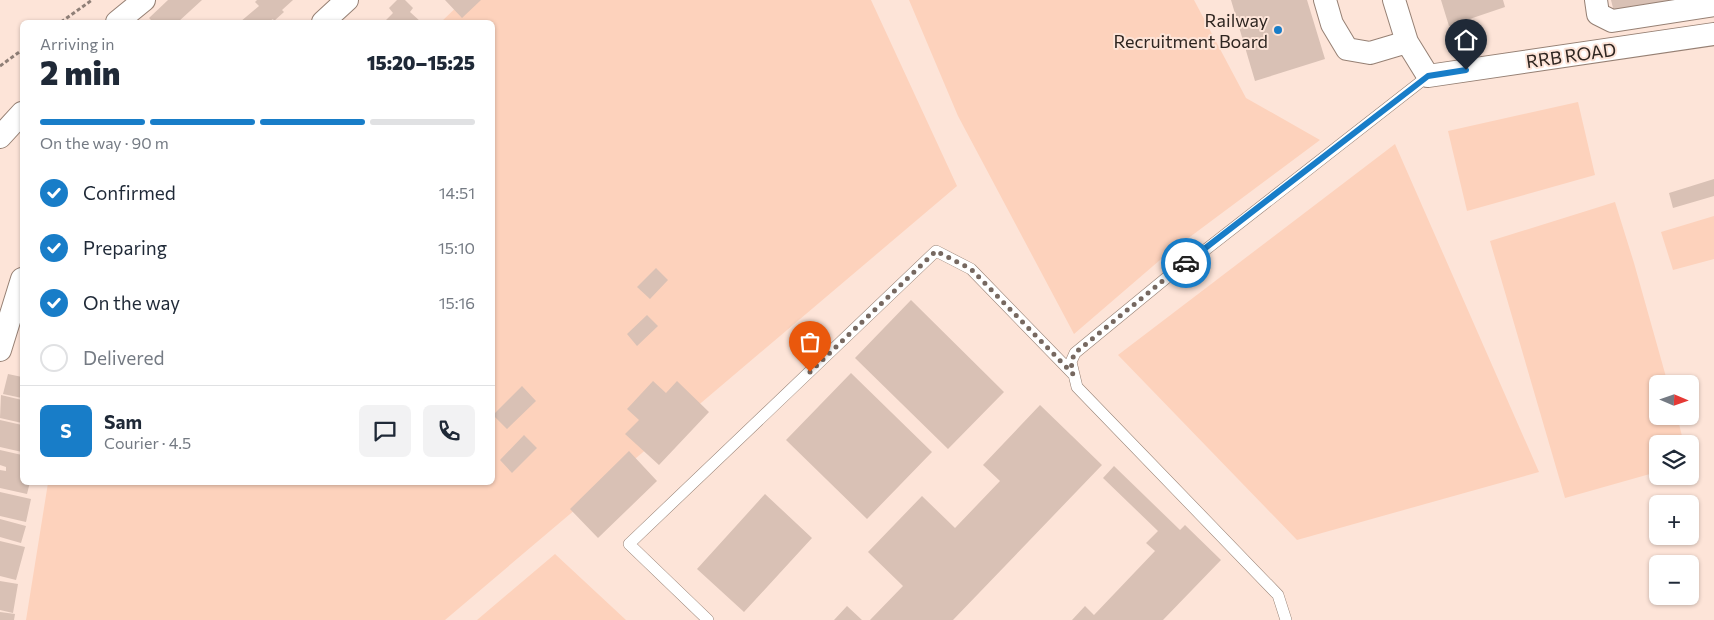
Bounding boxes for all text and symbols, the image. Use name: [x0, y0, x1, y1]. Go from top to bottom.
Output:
place label: Railway Recruitment Board: [1113, 9, 1268, 52]
pin: [1445, 19, 1487, 70]
marker: Railway Recruitment Board: [1272, 24, 1284, 36]
icon: home: [1452, 26, 1480, 54]
text: Arriving in: [40, 34, 114, 53]
street label: RRB ROAD: [1525, 38, 1617, 72]
text: 15:20–15:25: [367, 51, 475, 74]
text: 2 min: [40, 52, 120, 92]
text: On the way · 90 m: [40, 133, 169, 152]
icon: check: [40, 179, 68, 207]
text: Confirmed: [83, 181, 176, 204]
text: 14:51: [439, 183, 475, 202]
icon: check: [40, 234, 68, 262]
text: Preparing: [83, 236, 167, 259]
text: 15:10: [438, 238, 475, 257]
courier: [1161, 238, 1211, 288]
icon: car: [1172, 249, 1200, 277]
icon: check: [40, 289, 68, 317]
text: On the way: [83, 291, 180, 314]
text: 15:16: [439, 293, 475, 312]
pin: [789, 321, 831, 372]
icon: bag: [796, 328, 824, 356]
text: Delivered: [83, 346, 164, 369]
north arrow: [1649, 375, 1699, 425]
map controls: [1649, 375, 1699, 605]
button: chat: [359, 405, 411, 457]
button: phone: [423, 405, 475, 457]
text: Sam: [104, 410, 142, 433]
text: S: [60, 419, 72, 442]
text: Courier · 4.5: [104, 433, 191, 452]
button: layers: [1649, 435, 1699, 485]
button: +: [1649, 495, 1699, 545]
button: −: [1649, 555, 1699, 605]

